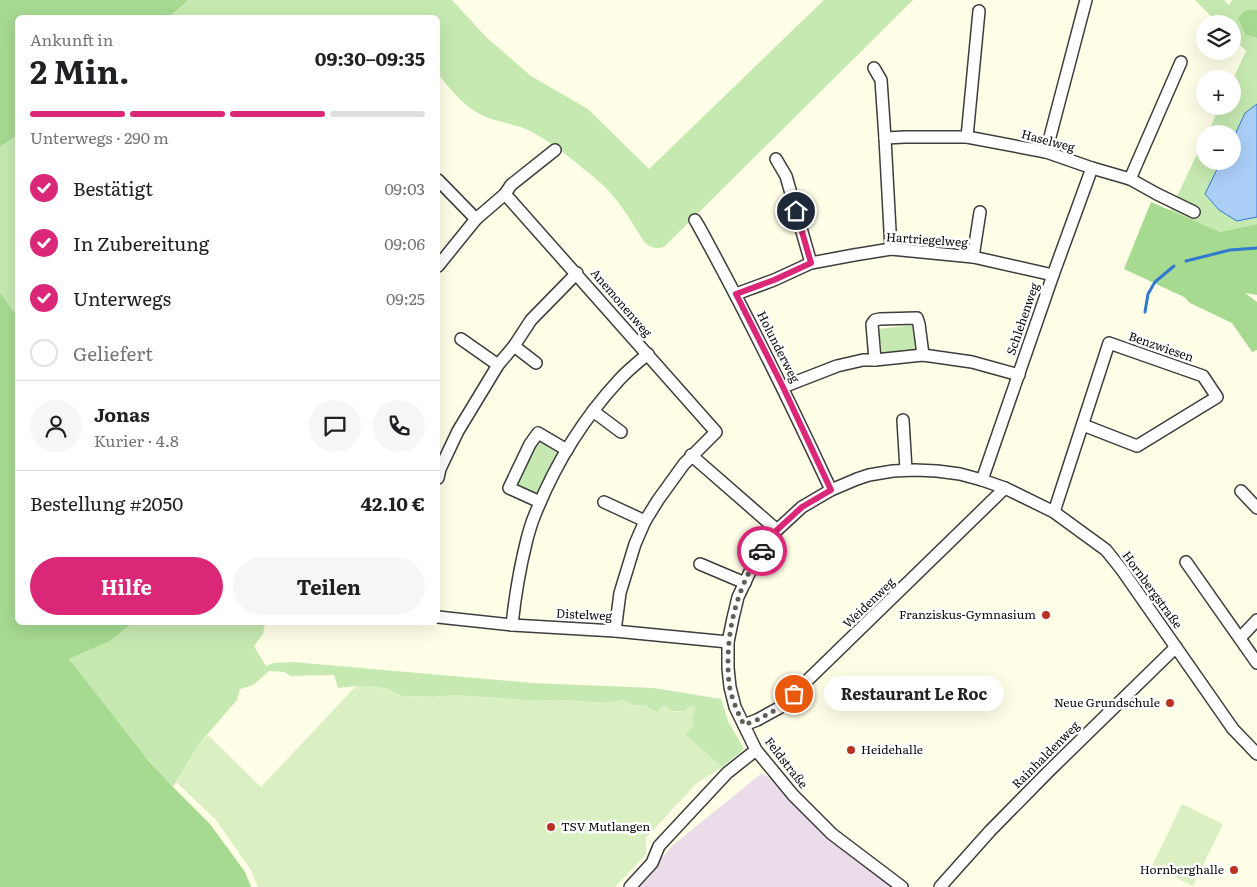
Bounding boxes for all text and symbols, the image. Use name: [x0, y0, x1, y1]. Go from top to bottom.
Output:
map controls: [1196, 15, 1241, 170]
button: layers: [1196, 15, 1241, 60]
text: Ankunft in: [30, 27, 113, 51]
text: 09:30–09:35: [315, 44, 425, 72]
text: 2 Min.: [30, 46, 129, 94]
button: +: [1196, 70, 1241, 115]
street label: Haselweg: [1019, 124, 1077, 156]
text: Unterwegs · 290 m: [30, 125, 169, 149]
button: −: [1196, 125, 1241, 170]
icon: check: [30, 174, 58, 202]
text: Bestätigt: [73, 174, 153, 202]
text: 09:03: [384, 176, 425, 200]
pin: [775, 190, 817, 232]
icon: home: [782, 197, 810, 225]
street label: Hartriegelweg: [886, 227, 969, 251]
icon: check: [30, 229, 58, 257]
text: In Zubereitung: [73, 229, 209, 257]
text: 09:06: [384, 231, 425, 255]
street label: Anemonenweg: [587, 264, 657, 341]
street label: Schlehenweg: [1001, 280, 1043, 357]
icon: check: [30, 284, 58, 312]
text: Unterwegs: [73, 284, 171, 312]
text: 09:25: [386, 286, 425, 310]
street label: Holunderweg: [753, 308, 805, 386]
street label: Benzwiesen: [1126, 327, 1196, 366]
text: Geliefert: [73, 339, 153, 367]
button: person: [30, 400, 82, 452]
text: Jonas: [94, 400, 150, 428]
button: chat: [309, 400, 361, 452]
button: phone: [373, 400, 425, 452]
text: Kurier · 4.8: [94, 428, 179, 452]
text: Bestellung #2050: [30, 489, 183, 517]
text: 42.10 €: [360, 489, 425, 517]
courier: [737, 526, 787, 576]
icon: car: [748, 537, 776, 565]
street label: Hornbergstraße: [1118, 547, 1187, 632]
button: Hilfe: [30, 557, 223, 615]
button: Teilen: [233, 557, 425, 615]
street label: Weidenweg: [838, 573, 899, 632]
street label: Distelweg: [556, 604, 613, 624]
place label: Franziskus-Gymnasium: [899, 605, 1036, 623]
marker: Franziskus-Gymnasium: [1040, 609, 1052, 621]
pin: [773, 673, 815, 715]
callout: Restaurant Le Roc: [824, 676, 1004, 712]
icon: bag: [780, 680, 808, 708]
text: Restaurant Le Roc: [841, 681, 987, 705]
place label: Neue Grundschule: [1054, 693, 1160, 711]
marker: Neue Grundschule: [1164, 697, 1176, 709]
street label: Rainhaldenweg: [1007, 716, 1083, 792]
street label: Feldstraße: [761, 733, 813, 792]
place label: Heidehalle: [861, 740, 923, 758]
marker: Heidehalle: [845, 744, 857, 756]
place label: TSV Mutlangen: [561, 817, 650, 835]
marker: TSV Mutlangen: [545, 821, 557, 833]
place label: Hornberghalle: [1140, 860, 1224, 878]
marker: Hornberghalle: [1228, 864, 1240, 876]

